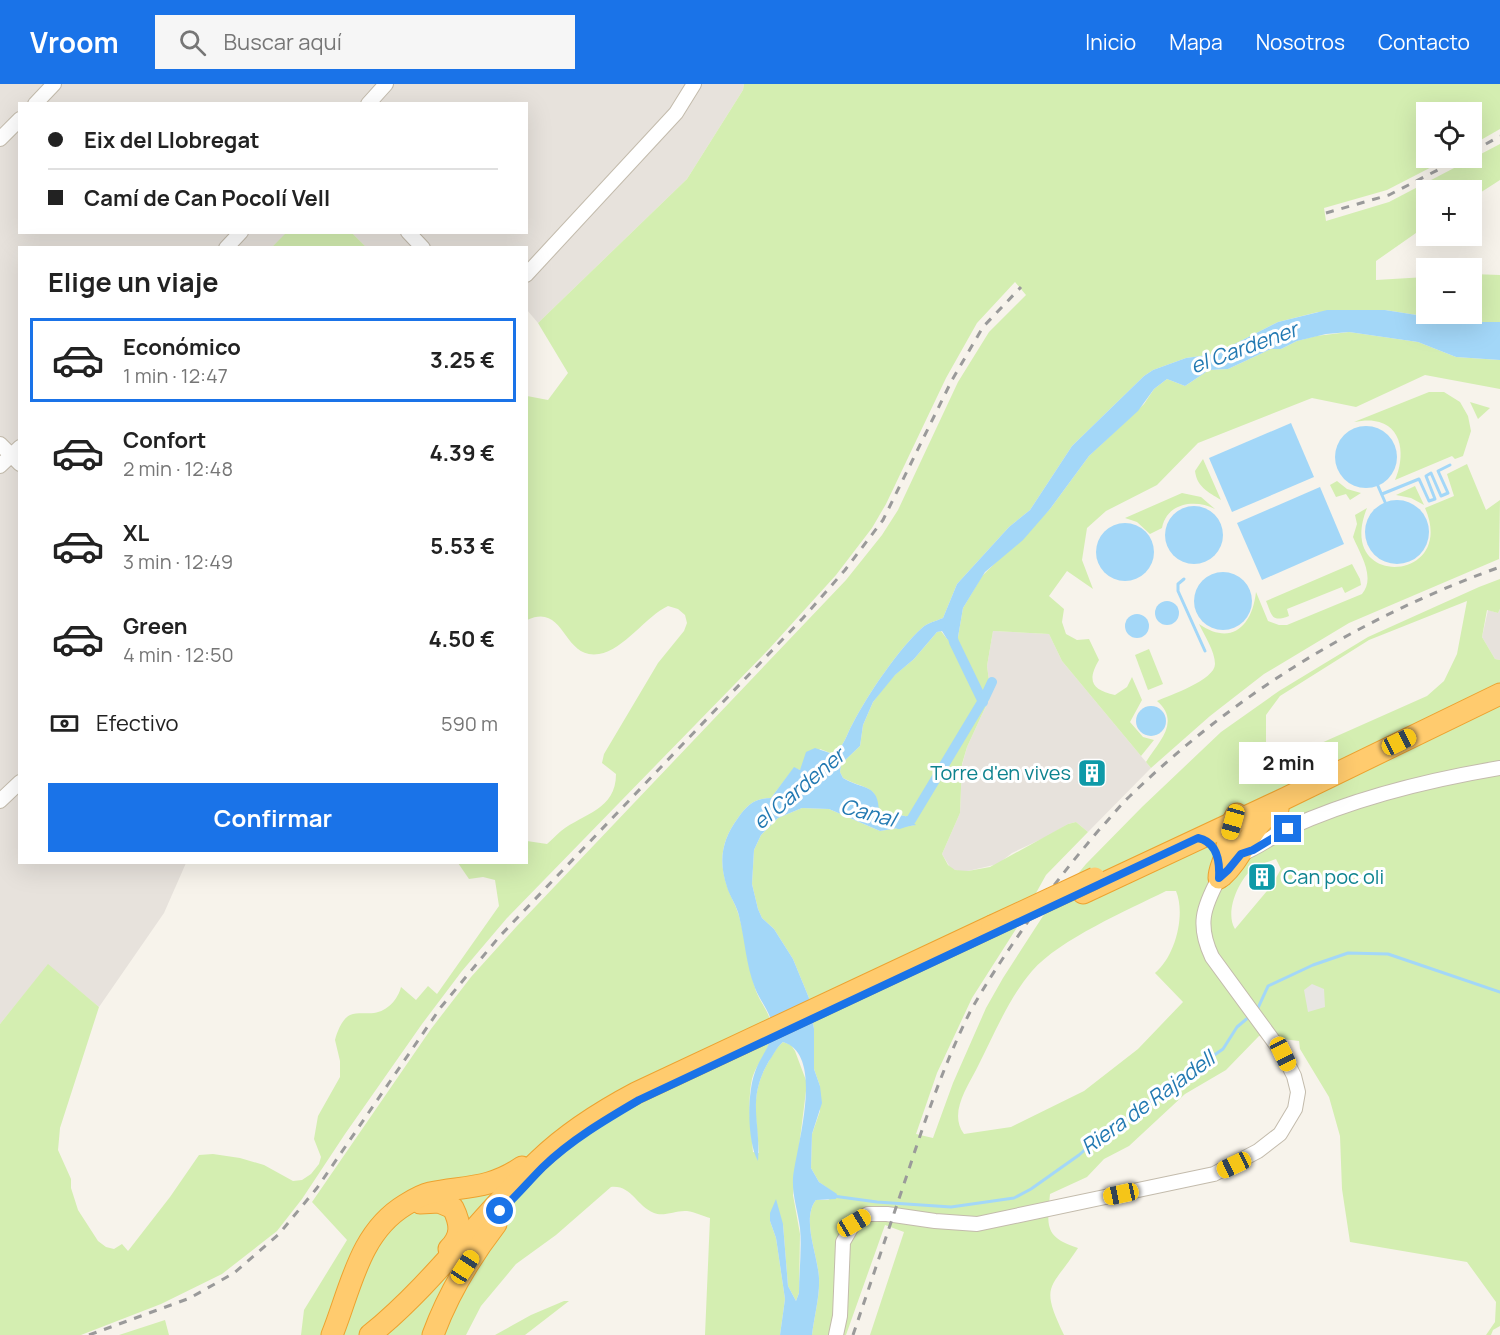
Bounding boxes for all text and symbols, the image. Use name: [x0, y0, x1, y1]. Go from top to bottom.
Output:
search box: [155, 15, 575, 69]
text: Vroom: [30, 23, 119, 61]
icon: search: [176, 26, 209, 59]
text: Buscar aquí: [224, 27, 342, 57]
text: Inicio: [1085, 28, 1136, 56]
text: Mapa: [1169, 28, 1223, 56]
text: Nosotros: [1256, 28, 1345, 56]
text: Contacto: [1378, 28, 1470, 56]
map controls: [1416, 102, 1482, 324]
button: locate: [1416, 102, 1482, 168]
text: Eix del Llobregat: [84, 125, 260, 155]
button: +: [1416, 180, 1482, 246]
text: Camí de Can Pocolí Vell: [84, 183, 330, 213]
button: −: [1416, 258, 1482, 324]
text: Elige un viaje: [48, 263, 219, 300]
water label: el Cardener: [1186, 314, 1303, 379]
text: Económico: [123, 332, 241, 362]
icon: car: [51, 333, 105, 387]
text: 3.25 €: [430, 345, 495, 375]
text: 1 min · 12:47: [123, 362, 228, 389]
text: Confort: [123, 425, 206, 455]
icon: car: [51, 426, 105, 480]
text: 4.39 €: [429, 438, 495, 468]
text: 2 min · 12:48: [123, 455, 233, 482]
text: XL: [123, 518, 149, 548]
icon: car: [51, 519, 105, 573]
text: 5.53 €: [430, 531, 495, 561]
text: 3 min · 12:49: [123, 548, 233, 575]
text: Green: [123, 611, 188, 641]
icon: car: [51, 612, 105, 666]
text: 4.50 €: [429, 624, 495, 654]
text: 4 min · 12:50: [123, 641, 234, 668]
icon: cash: [48, 707, 81, 740]
text: Efectivo: [96, 708, 179, 738]
text: 590 m: [441, 710, 498, 737]
car: [1379, 726, 1419, 758]
water label: el Cardener: [746, 740, 852, 835]
callout: 2 min: [1238, 742, 1338, 784]
text: 2 min: [1262, 749, 1315, 776]
building icon: Torre d'en vives: [1076, 757, 1108, 789]
place label: Torre d'en vives: [930, 759, 1071, 786]
button: Confirmar: [48, 783, 498, 852]
water label: Canal: [838, 791, 902, 834]
car: [1219, 802, 1247, 842]
route end: [1274, 815, 1301, 842]
building icon: Can poc oli: [1246, 861, 1278, 893]
place label: Can poc oli: [1283, 863, 1384, 890]
car: [1267, 1034, 1299, 1074]
water label: Riera de Rajadell: [1075, 1042, 1222, 1160]
car: [1214, 1149, 1254, 1181]
car: [1102, 1181, 1140, 1207]
route start: [486, 1197, 513, 1224]
car: [834, 1206, 874, 1240]
car: [448, 1247, 482, 1287]

